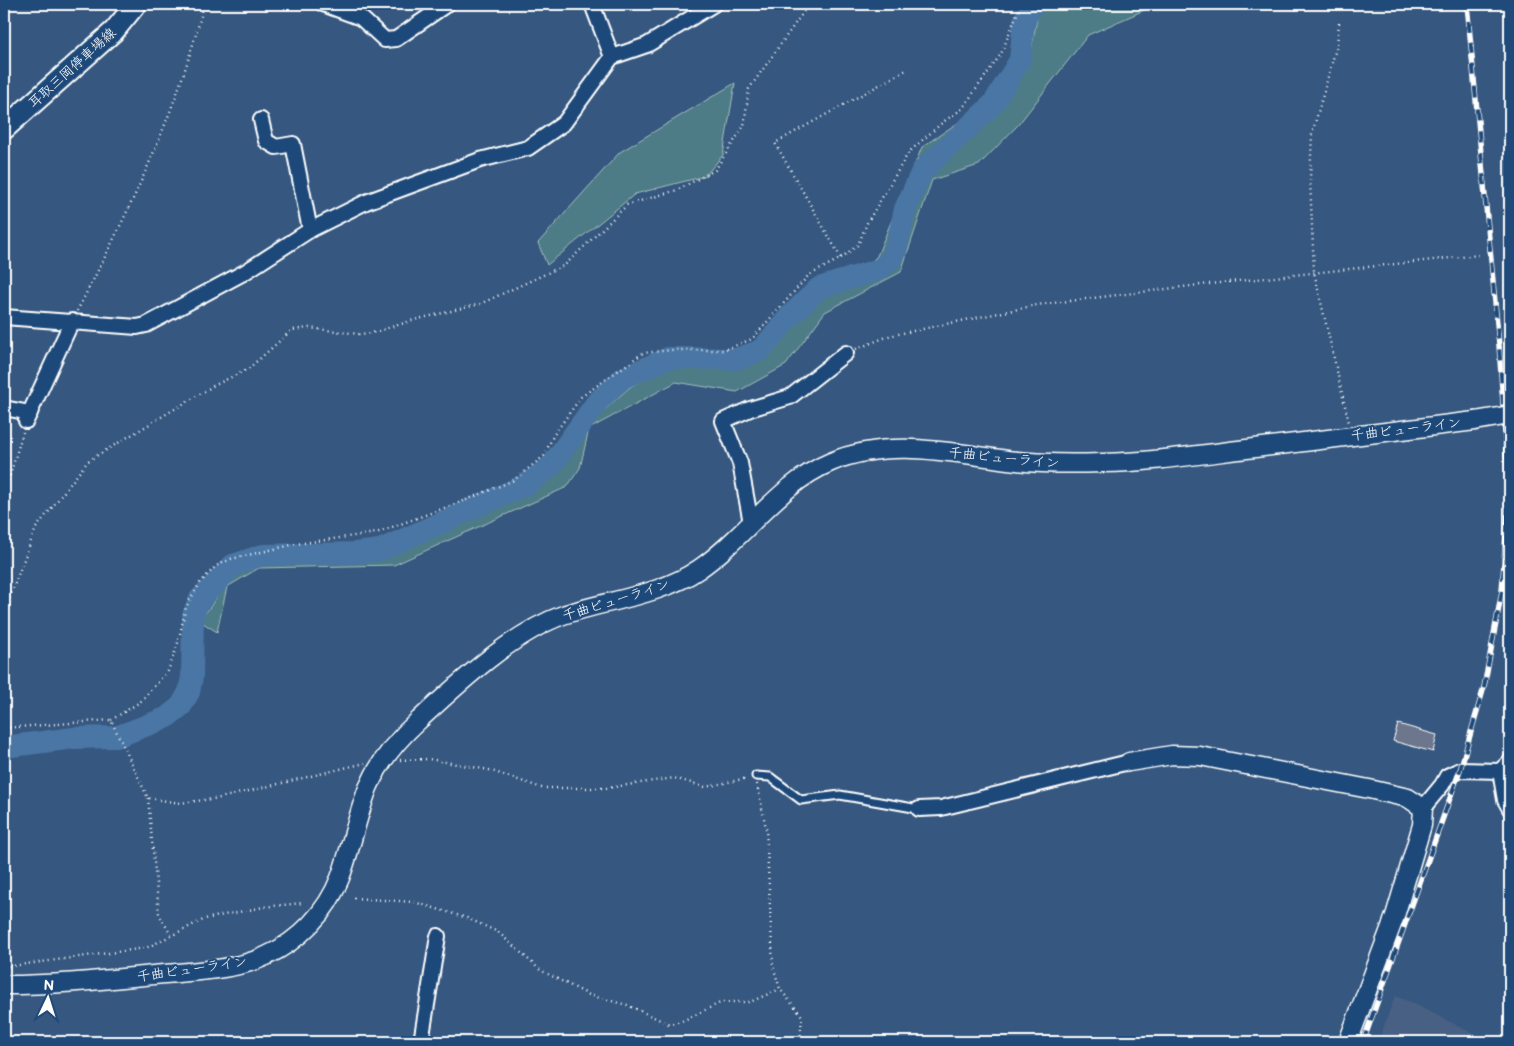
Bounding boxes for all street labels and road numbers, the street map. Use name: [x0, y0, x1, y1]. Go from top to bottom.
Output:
street label: 耳取三岡停車場線: [25, 24, 119, 112]
street label: 千曲ビューライン: [1350, 414, 1462, 444]
street label: 千曲ビューライン: [948, 444, 1060, 472]
street label: 千曲ビューライン: [560, 576, 672, 624]
street label: 千曲ビューライン: [136, 953, 248, 985]

